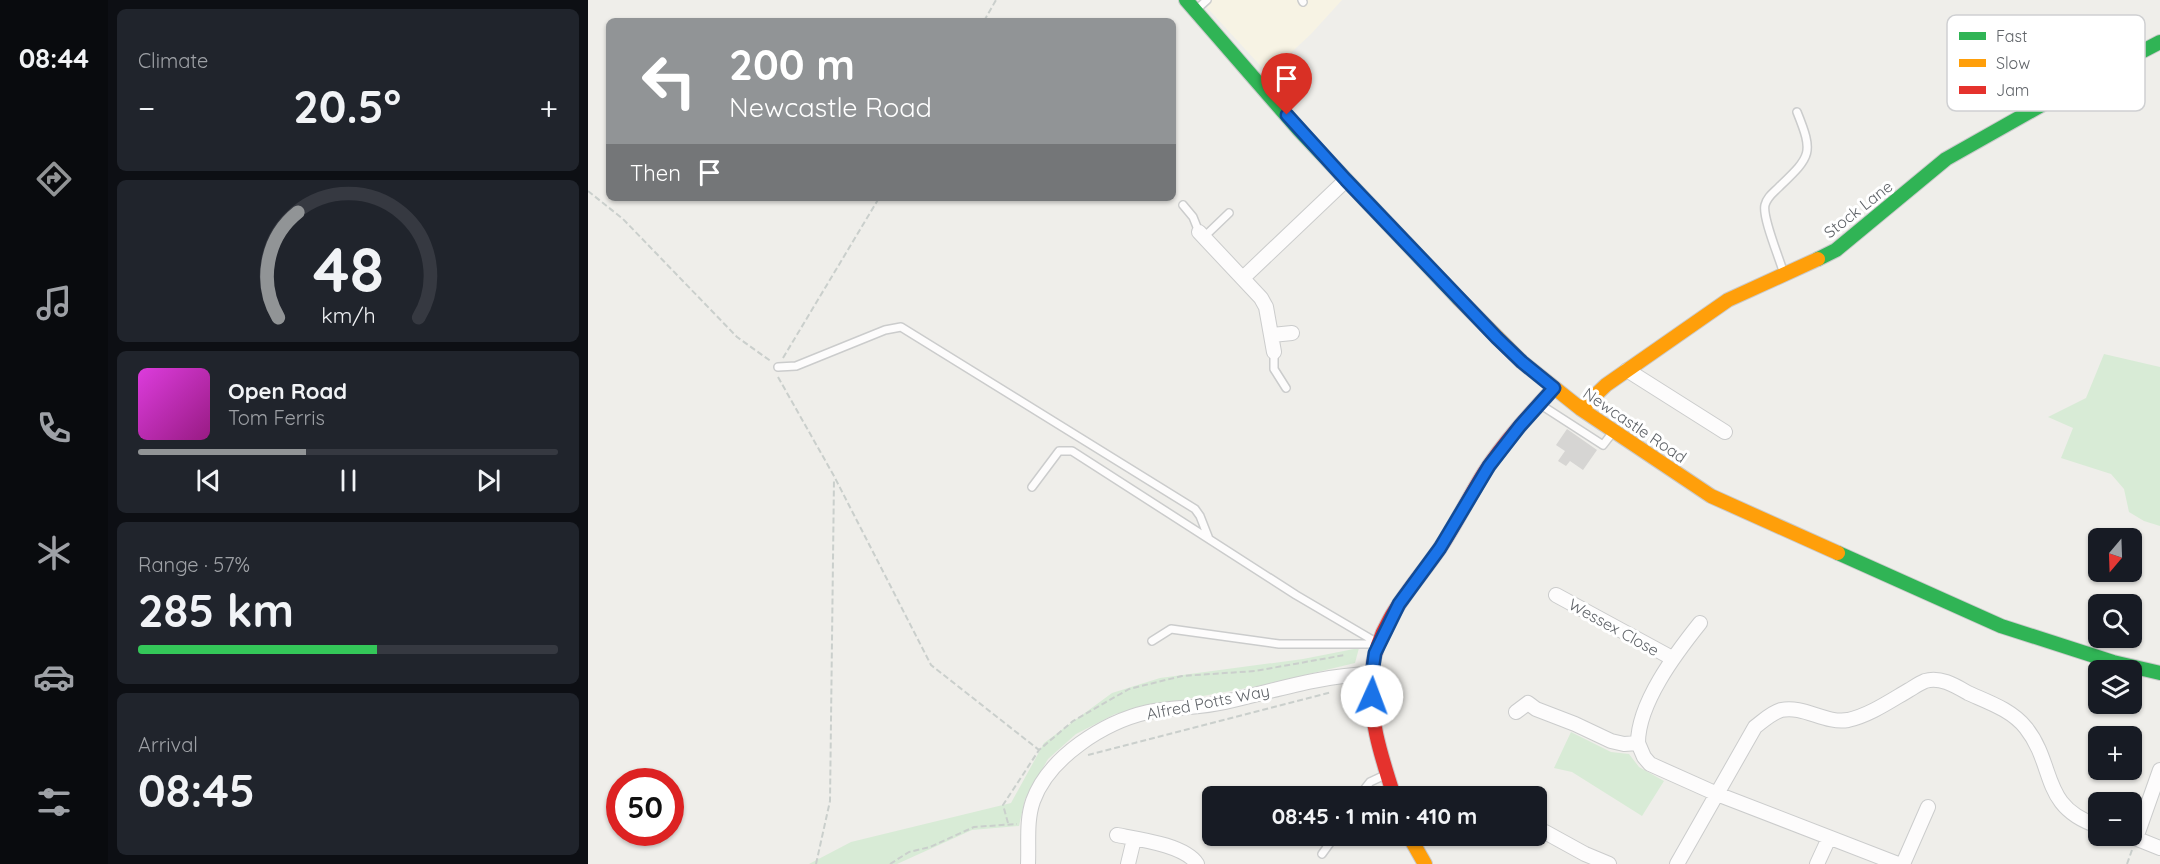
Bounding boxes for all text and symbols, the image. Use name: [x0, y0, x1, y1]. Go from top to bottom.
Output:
legend: [1947, 15, 2145, 111]
text: Fast: [1996, 26, 2027, 46]
text: 200 m: [729, 38, 855, 91]
text: 08:44: [19, 41, 89, 75]
icon: left: [630, 42, 708, 120]
text: Climate: [138, 48, 208, 73]
pin: [1261, 53, 1312, 115]
text: Slow: [1996, 53, 2030, 73]
icon: arrive: [1270, 62, 1303, 95]
text: 20.5°: [293, 78, 401, 134]
text: Jam: [1996, 80, 2029, 100]
text: −: [138, 87, 155, 128]
text: +: [539, 87, 558, 128]
text: Newcastle Road: [729, 90, 932, 124]
icon: arrive: [693, 156, 726, 189]
icon: directions: [33, 158, 75, 200]
text: Then: [630, 159, 681, 187]
street label: Stock Lane: [1820, 176, 1896, 242]
text: 48: [313, 230, 383, 308]
icon: music: [33, 282, 75, 324]
text: km/h: [321, 302, 375, 328]
text: Open Road: [228, 377, 347, 405]
street label: Newcastle Road: [1580, 383, 1690, 467]
text: Tom Ferris: [228, 405, 325, 430]
icon: phone: [33, 407, 75, 449]
icon: previous: [192, 464, 225, 497]
icon: pause: [332, 464, 365, 497]
icon: next: [472, 464, 505, 497]
north arrow: [2088, 528, 2142, 582]
map controls: [2088, 528, 2142, 846]
icon: climate: [33, 532, 75, 574]
text: Range · 57%: [138, 552, 250, 577]
text: 285 km: [138, 582, 294, 638]
street label: Wessex Close: [1565, 594, 1663, 660]
button: search: [2088, 594, 2142, 648]
icon: car: [33, 656, 75, 698]
button: layers: [2088, 660, 2142, 714]
position arrow: [1340, 664, 1404, 728]
street label: Alfred Potts Way: [1145, 680, 1271, 724]
button: +: [2088, 726, 2142, 780]
text: Arrival: [138, 732, 198, 757]
text: 08:45: [138, 762, 255, 818]
speed limit sign: 50: [606, 768, 684, 846]
icon: filters: [33, 781, 75, 823]
button: −: [2088, 792, 2142, 846]
text: 08:45 · 1 min · 410 m: [1272, 802, 1477, 830]

